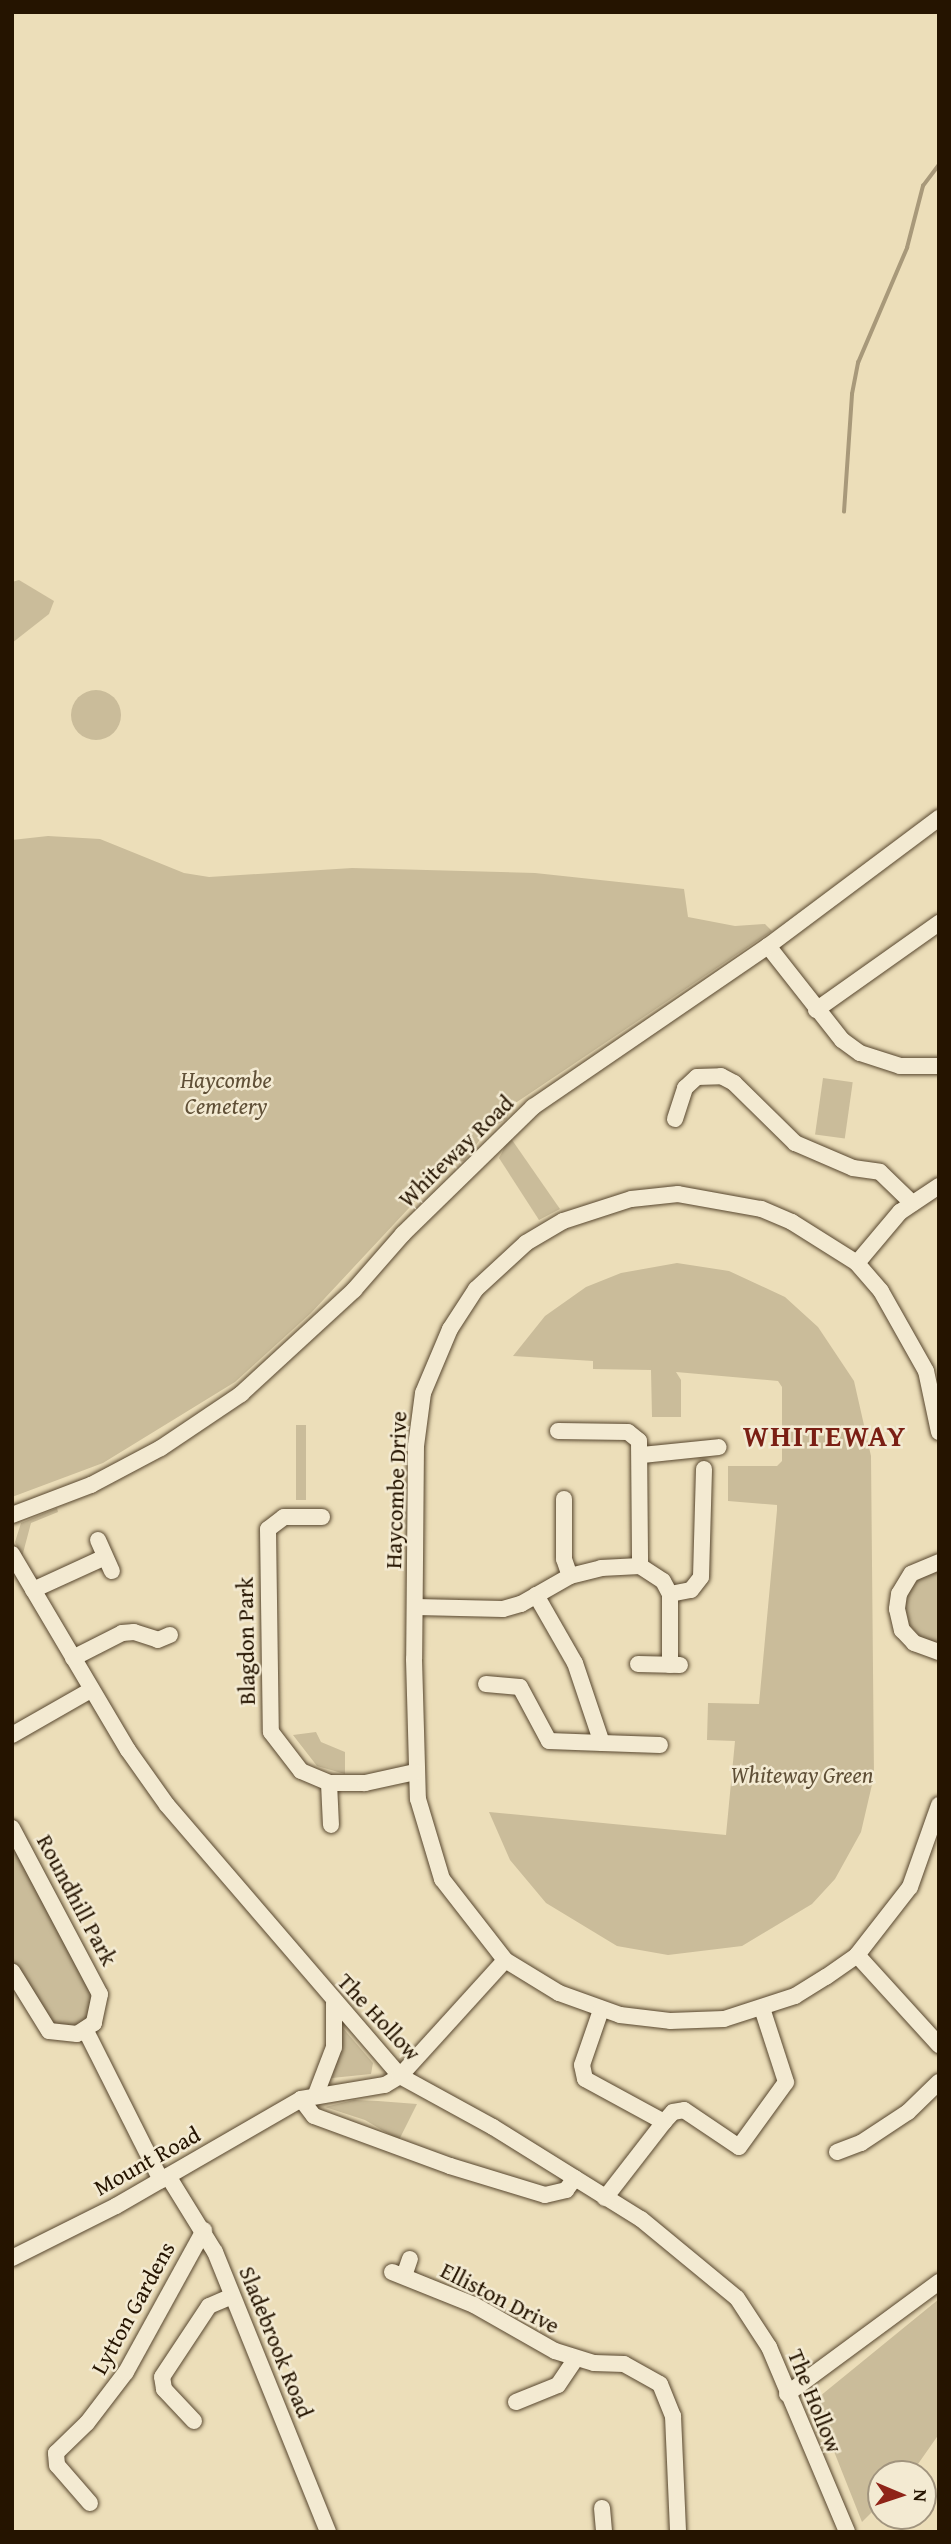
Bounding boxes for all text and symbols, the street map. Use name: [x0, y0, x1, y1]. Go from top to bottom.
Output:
park label: Haycombe Cemetery: [180, 1066, 272, 1120]
street label: Whiteway Road: [393, 1089, 519, 1213]
street label: Haycombe Drive: [379, 1411, 413, 1569]
district label: WHITEWAY: [744, 1417, 906, 1453]
street label: Blagdon Park: [231, 1577, 261, 1705]
park label: Whiteway Green: [731, 1761, 873, 1789]
street label: Roundhill Park: [31, 1830, 123, 1970]
street label: The Hollow: [332, 1968, 426, 2066]
street label: Mount Road: [89, 2121, 205, 2201]
street label: Lytton Gardens: [85, 2237, 181, 2379]
street label: Elliston Drive: [436, 2256, 564, 2340]
street label: Sladebrook Road: [233, 2262, 319, 2422]
street label: The Hollow: [782, 2345, 848, 2457]
north arrow: [867, 2460, 937, 2530]
text: N: [907, 2489, 935, 2502]

